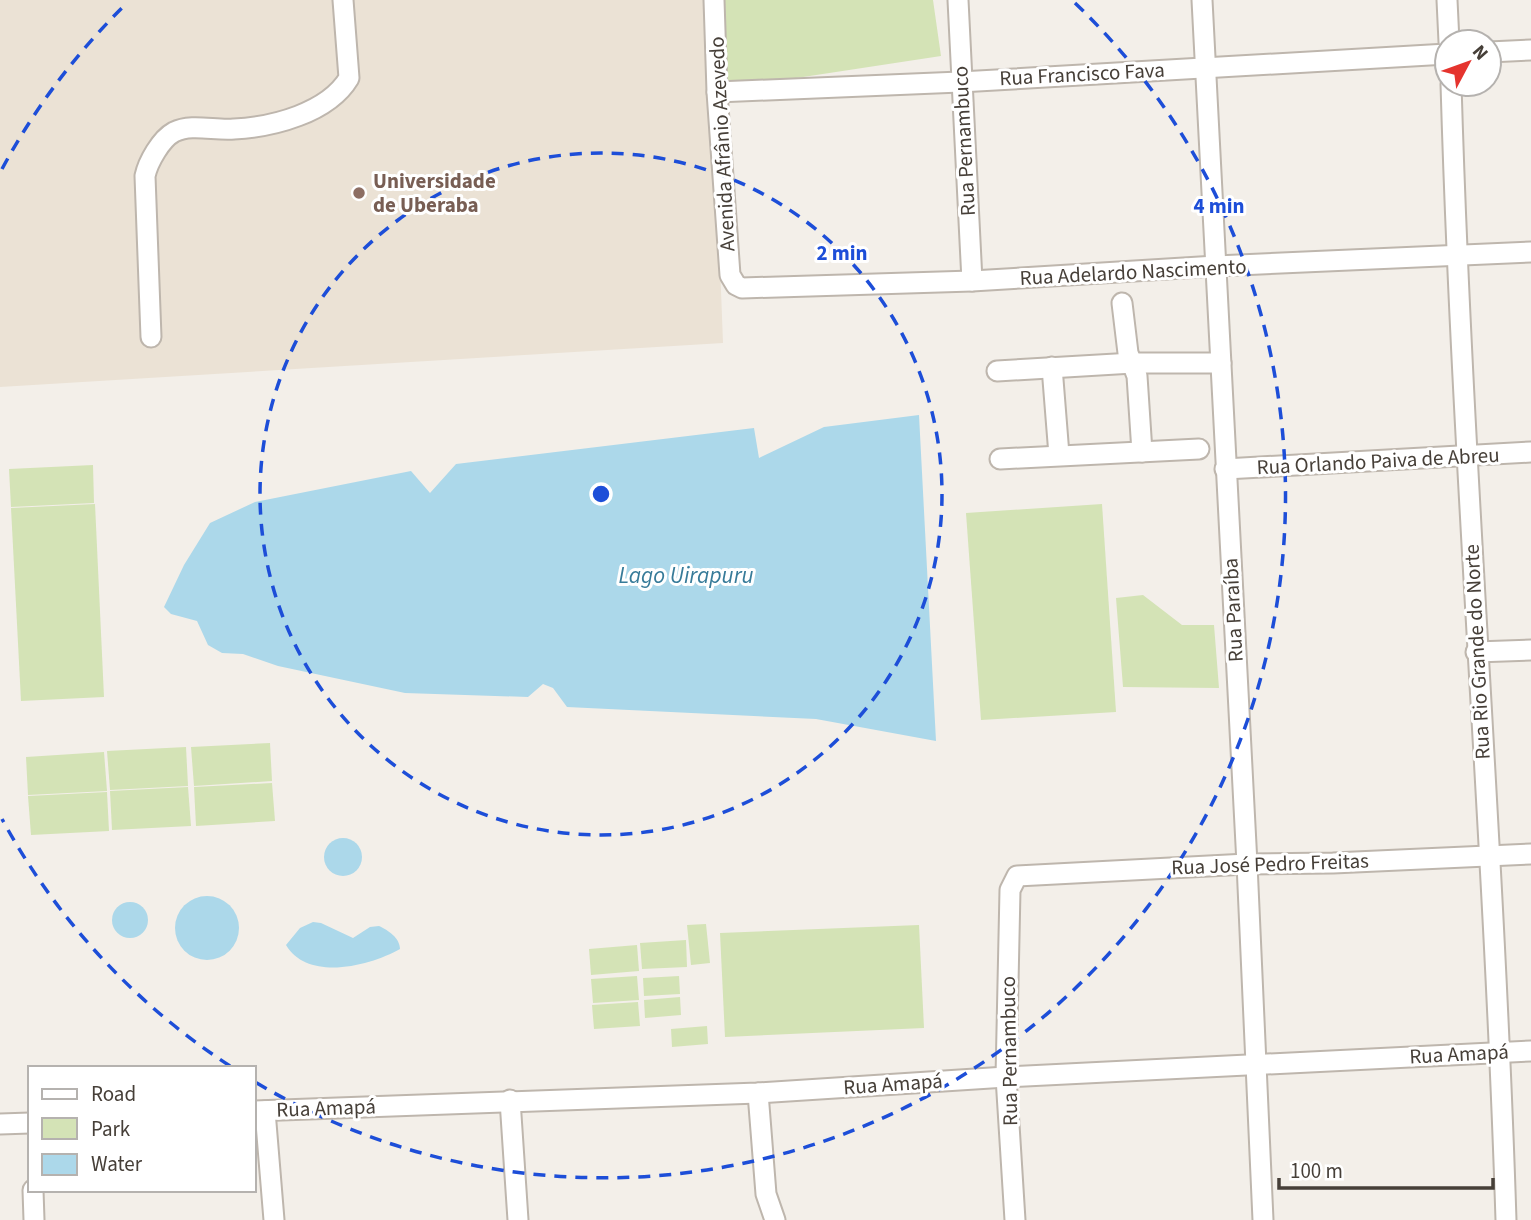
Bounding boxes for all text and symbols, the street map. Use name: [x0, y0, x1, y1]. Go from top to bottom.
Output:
north arrow: [1433, 28, 1503, 98]
street label: Avenida Afrânio Azevedo: [701, 36, 743, 252]
text: N: [1465, 39, 1494, 66]
street label: Rua Francisco Fava: [999, 55, 1165, 93]
street label: Rua Pernambuco: [945, 65, 983, 217]
place label: Universidade de Uberaba: [373, 166, 496, 220]
marker: Universidade de Uberaba: [351, 185, 367, 201]
text: 4 min: [1193, 191, 1245, 221]
text: 2 min: [816, 238, 868, 268]
street label: Rua Adelardo Nascimento: [1019, 251, 1247, 293]
street label: Rua Orlando Paiva de Abreu: [1256, 440, 1500, 482]
centre of rings: [589, 482, 613, 506]
street label: Rua Rio Grande do Norte: [1456, 544, 1498, 760]
street label: Rua Paraíba: [1215, 557, 1251, 663]
water label: Lago Uirapuru: [618, 559, 754, 592]
street label: Rua José Pedro Freitas: [1171, 846, 1370, 882]
street label: Rua Pernambuco: [993, 976, 1025, 1126]
street label: Rua Amapá: [1409, 1036, 1509, 1072]
legend: [28, 1066, 256, 1192]
street label: Rua Amapá: [842, 1066, 944, 1102]
text: Road: [91, 1079, 136, 1109]
street label: Rua Amapá: [276, 1091, 376, 1125]
text: Park: [91, 1114, 131, 1144]
scale bar: [1279, 1146, 1492, 1190]
text: Water: [91, 1149, 143, 1179]
text: 100 m: [1290, 1156, 1343, 1186]

